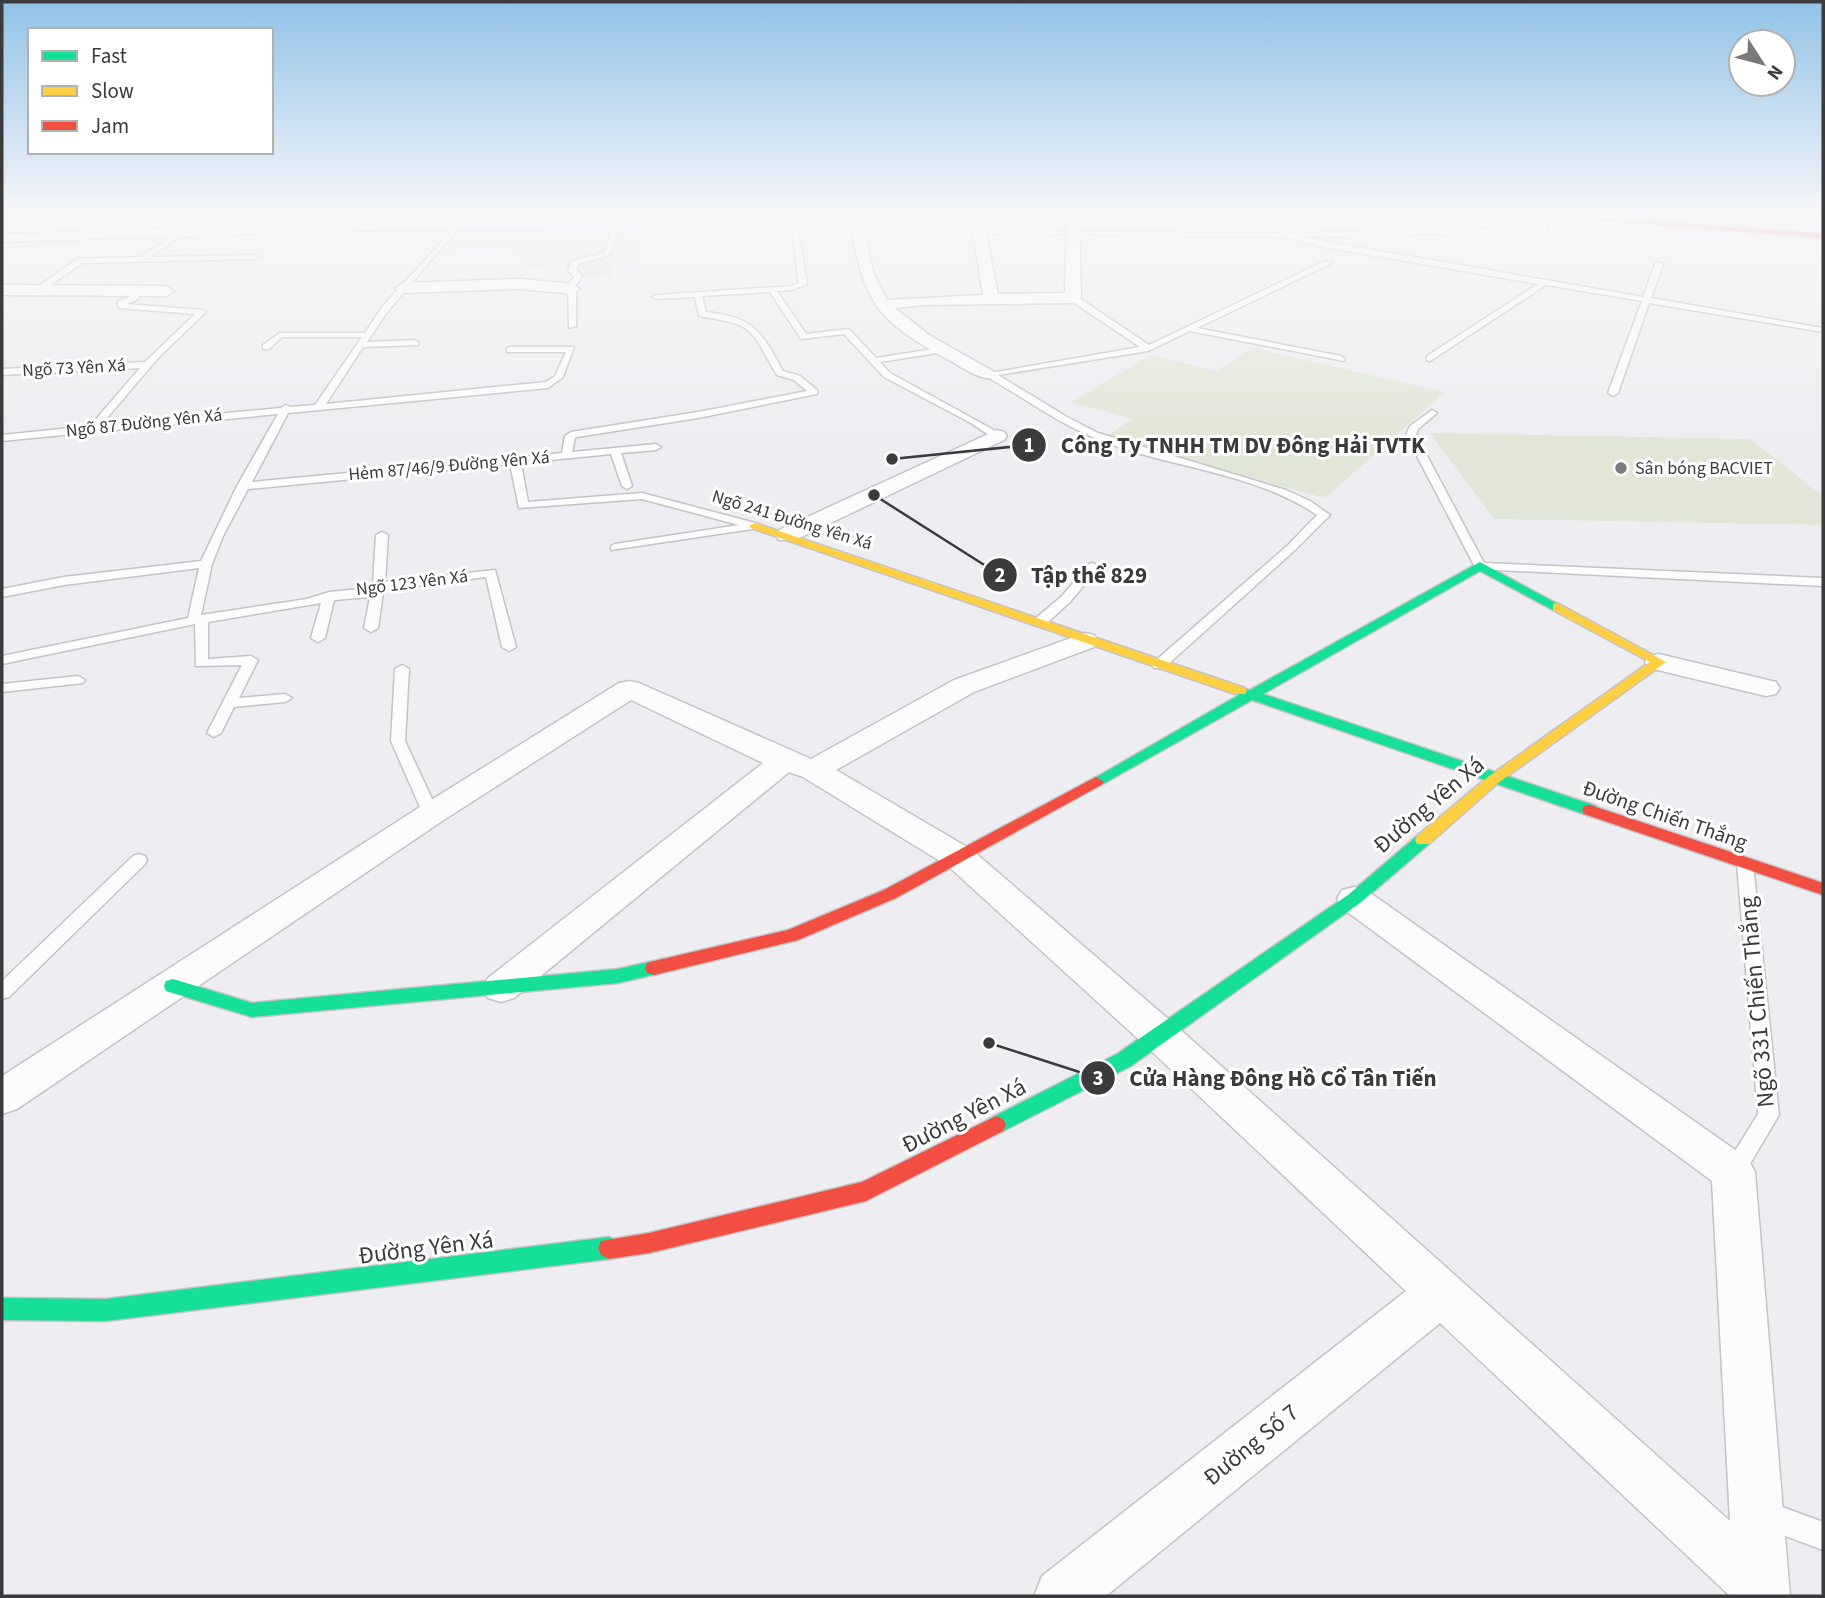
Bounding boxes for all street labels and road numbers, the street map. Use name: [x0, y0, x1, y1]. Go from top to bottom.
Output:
street label: Ngõ 73 Yên Xá: [22, 353, 126, 383]
street label: Ngõ 87 Đường Yên Xá: [65, 402, 223, 444]
street label: Hẻm 87/46/9 Đường Yên Xá: [347, 445, 551, 487]
street label: Ngõ 241 Đường Yên Xá: [709, 484, 875, 556]
street label: Ngõ 123 Yên Xá: [355, 564, 469, 602]
street label: Đường Yên Xá: [1366, 748, 1492, 862]
street label: Đường Chiến Thắng: [1579, 773, 1752, 857]
street label: Ngõ 331 Chiến Thắng: [1730, 895, 1784, 1109]
street label: Đường Yên Xá: [896, 1070, 1032, 1162]
street label: Đường Yên Xá: [356, 1222, 496, 1274]
street label: Đường Số 7: [1196, 1396, 1306, 1494]

